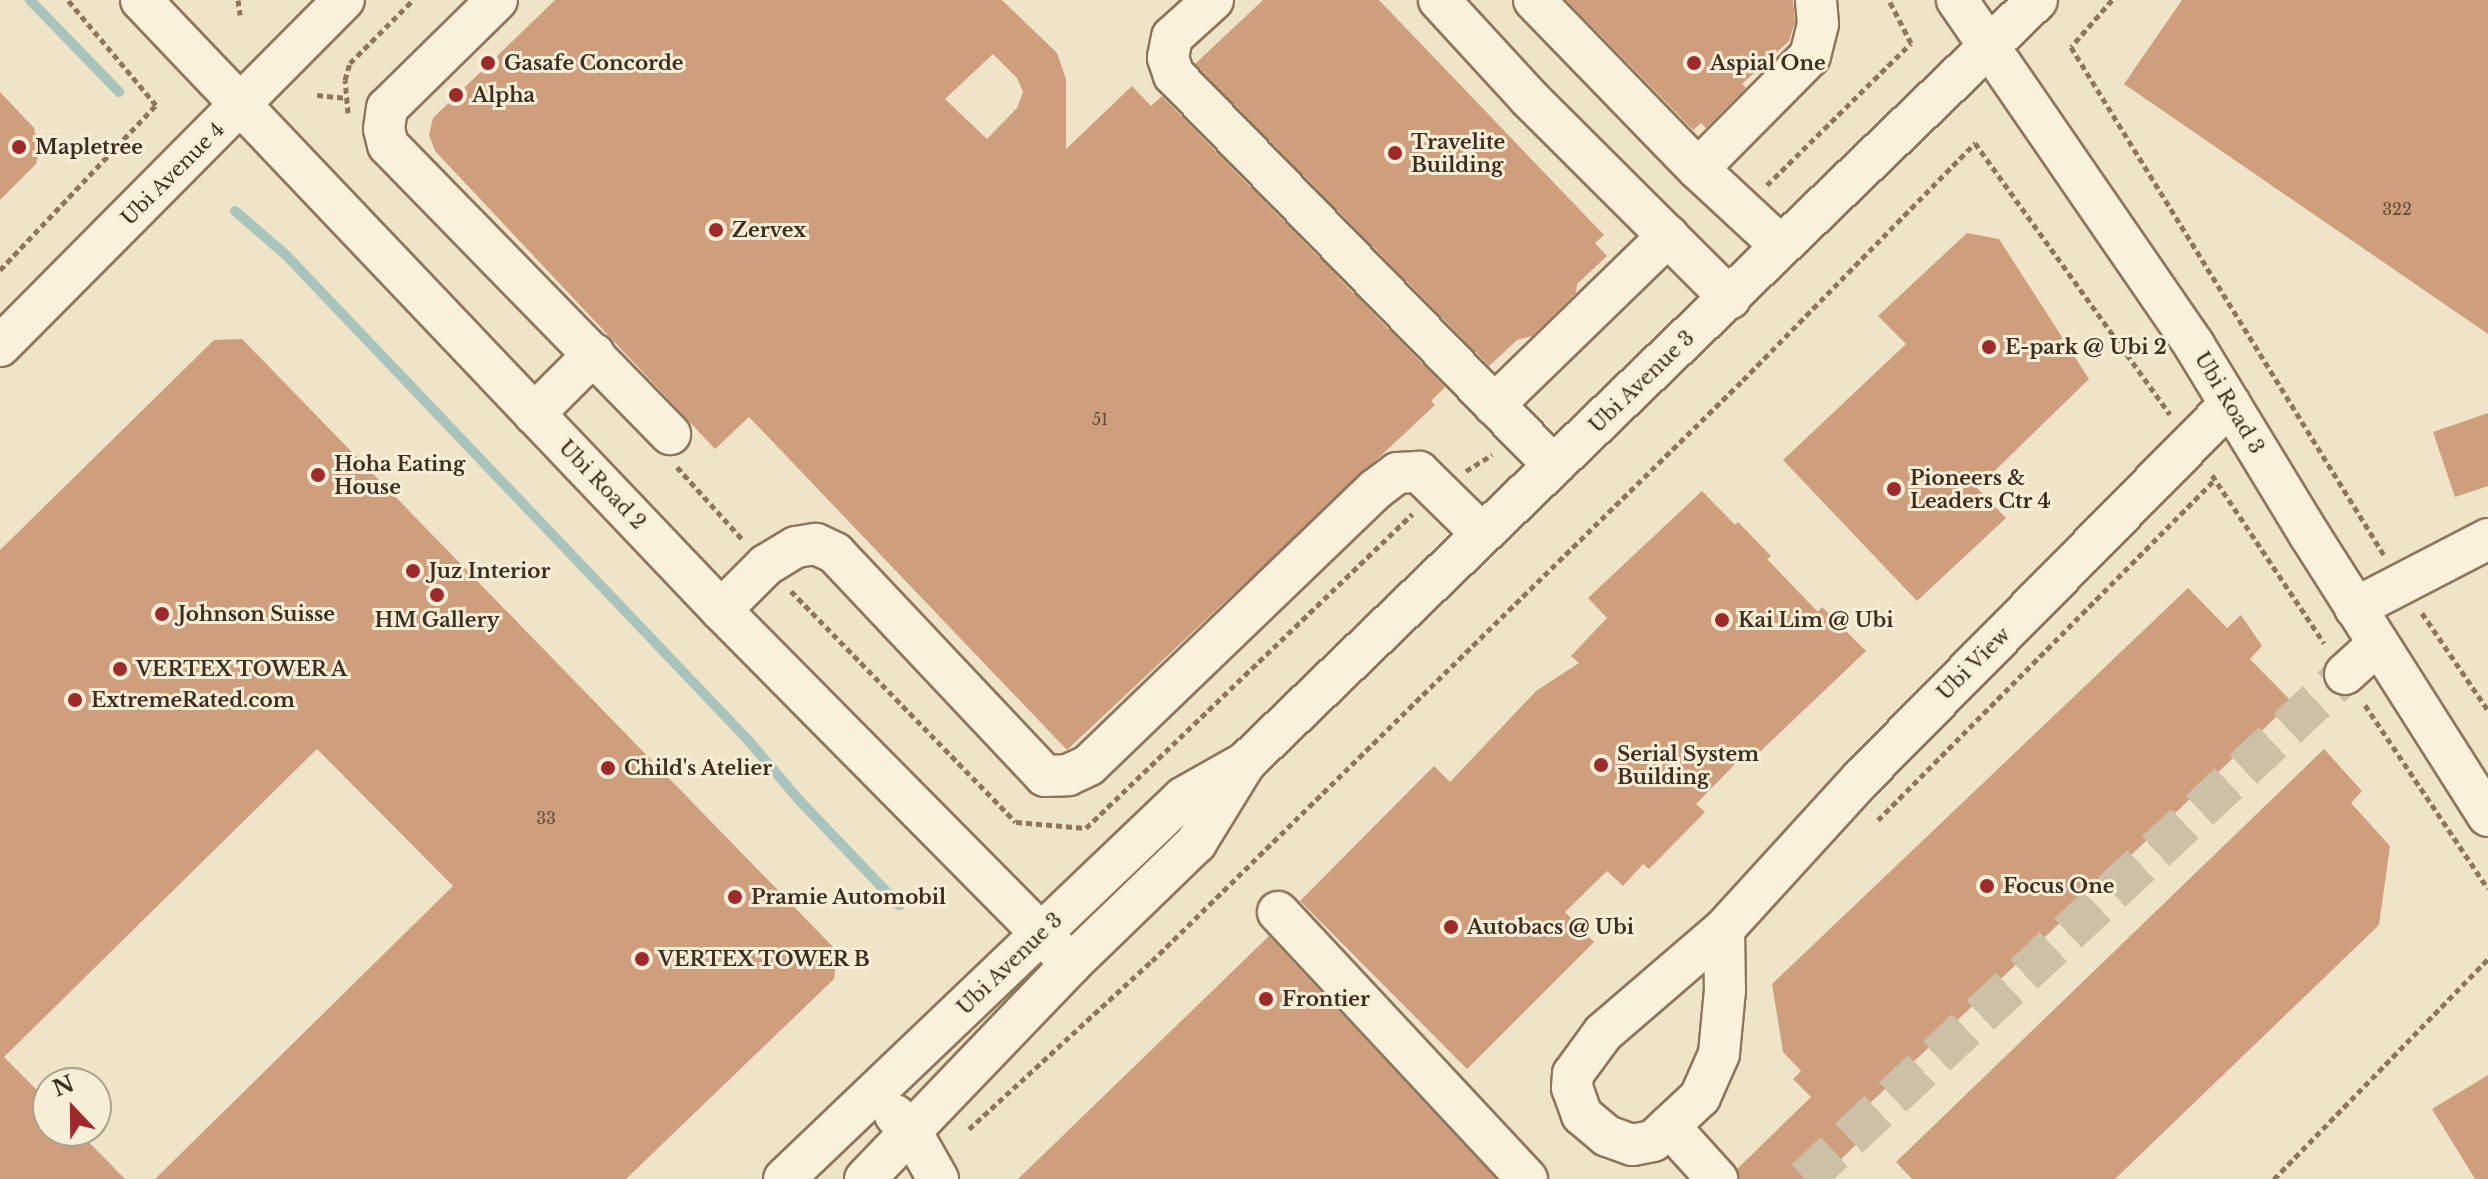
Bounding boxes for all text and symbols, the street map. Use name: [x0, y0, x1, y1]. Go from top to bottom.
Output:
place label: Gasafe Concorde: [504, 51, 684, 75]
place label: Aspial One: [1710, 51, 1826, 75]
marker: Gasafe Concorde: [479, 54, 497, 72]
marker: Aspial One: [1685, 54, 1703, 72]
place label: Alpha: [472, 83, 535, 107]
marker: Alpha: [447, 86, 465, 104]
street label: Ubi Avenue 4: [116, 117, 230, 231]
place label: Travelite Building: [1411, 130, 1505, 177]
place label: Mapletree: [35, 135, 143, 159]
marker: Mapletree: [10, 138, 28, 156]
marker: Travelite Building: [1386, 144, 1404, 162]
house number: 322: [2382, 199, 2412, 219]
place label: Zervex: [732, 218, 806, 242]
marker: Zervex: [707, 221, 725, 239]
street label: Ubi Avenue 3: [1584, 326, 1700, 438]
place label: E-park @ Ubi 2: [2005, 335, 2167, 359]
marker: E-park @ Ubi 2: [1980, 338, 1998, 356]
street label: Ubi Road 3: [2189, 348, 2269, 458]
house number: 51: [1092, 409, 1108, 429]
street label: Ubi Road 2: [554, 436, 650, 534]
place label: Hoha Eating House: [334, 452, 465, 499]
marker: Hoha Eating House: [309, 466, 327, 484]
place label: Pioneers & Leaders Ctr 4: [1910, 466, 2051, 513]
marker: Pioneers & Leaders Ctr 4: [1885, 480, 1903, 498]
place label: Juz Interior: [429, 559, 550, 583]
marker: Juz Interior: [404, 562, 422, 580]
marker: HM Gallery: [428, 586, 446, 604]
place label: Johnson Suisse: [178, 602, 335, 626]
marker: Johnson Suisse: [153, 605, 171, 623]
place label: HM Gallery: [375, 608, 499, 632]
place label: Kai Lim @ Ubi: [1738, 608, 1894, 632]
marker: Kai Lim @ Ubi: [1713, 611, 1731, 629]
street label: Ubi View: [1932, 622, 2016, 706]
place label: VERTEX TOWER A: [136, 657, 350, 681]
marker: VERTEX TOWER A: [111, 660, 129, 678]
place label: ExtremeRated.com: [91, 688, 295, 712]
marker: ExtremeRated.com: [66, 691, 84, 709]
place label: Serial System Building: [1617, 742, 1759, 789]
place label: Child's Atelier: [624, 756, 773, 780]
marker: Serial System Building: [1592, 756, 1610, 774]
marker: Child's Atelier: [599, 759, 617, 777]
house number: 33: [536, 808, 556, 828]
place label: Focus One: [2003, 874, 2114, 898]
marker: Focus One: [1978, 877, 1996, 895]
place label: Pramie Automobil: [751, 885, 947, 909]
marker: Pramie Automobil: [726, 888, 744, 906]
street label: Ubi Avenue 3: [952, 908, 1068, 1020]
place label: Autobacs @ Ubi: [1467, 915, 1634, 939]
marker: Autobacs @ Ubi: [1442, 918, 1460, 936]
place label: VERTEX TOWER B: [658, 947, 871, 971]
marker: VERTEX TOWER B: [633, 950, 651, 968]
place label: Frontier: [1282, 987, 1370, 1011]
marker: Frontier: [1257, 990, 1275, 1008]
north arrow: [32, 1067, 112, 1147]
text: N: [49, 1070, 78, 1103]

